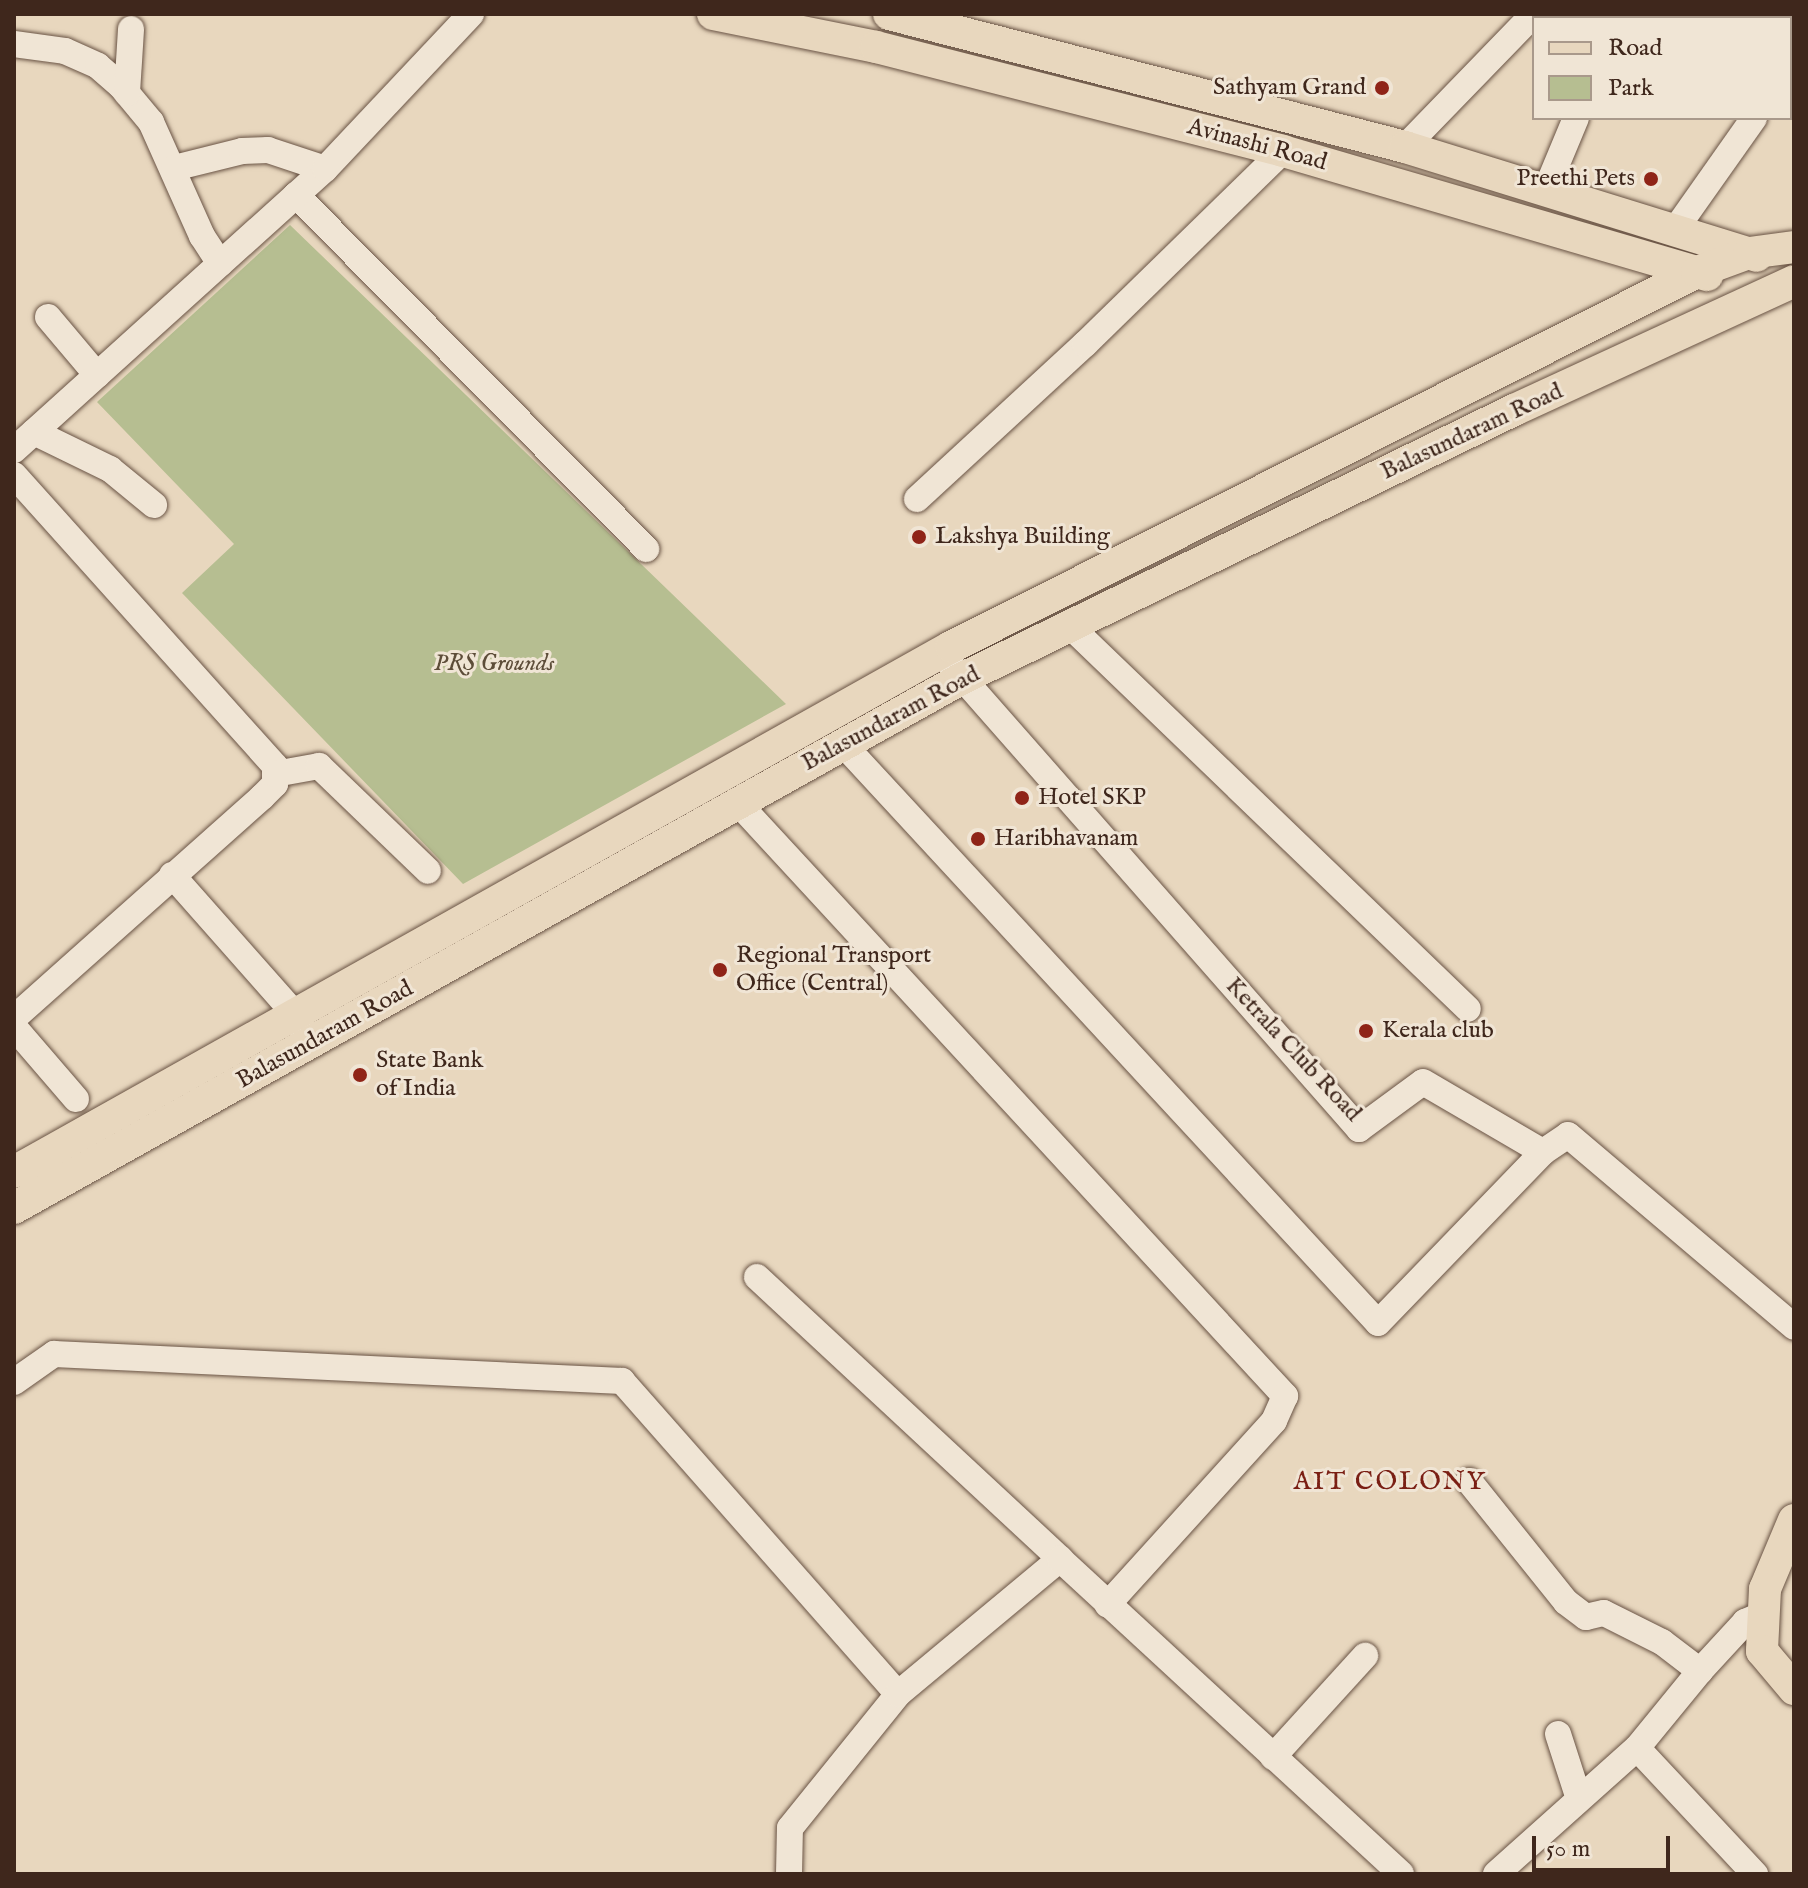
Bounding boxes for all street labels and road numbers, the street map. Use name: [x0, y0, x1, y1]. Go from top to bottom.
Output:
street label: Avinashi Road: [1184, 113, 1330, 177]
street label: Balasundaram Road: [1377, 377, 1567, 487]
street label: Balasundaram Road: [797, 660, 985, 778]
street label: Ketrala Club Road: [1219, 972, 1367, 1128]
street label: Balasundaram Road: [232, 975, 418, 1095]

